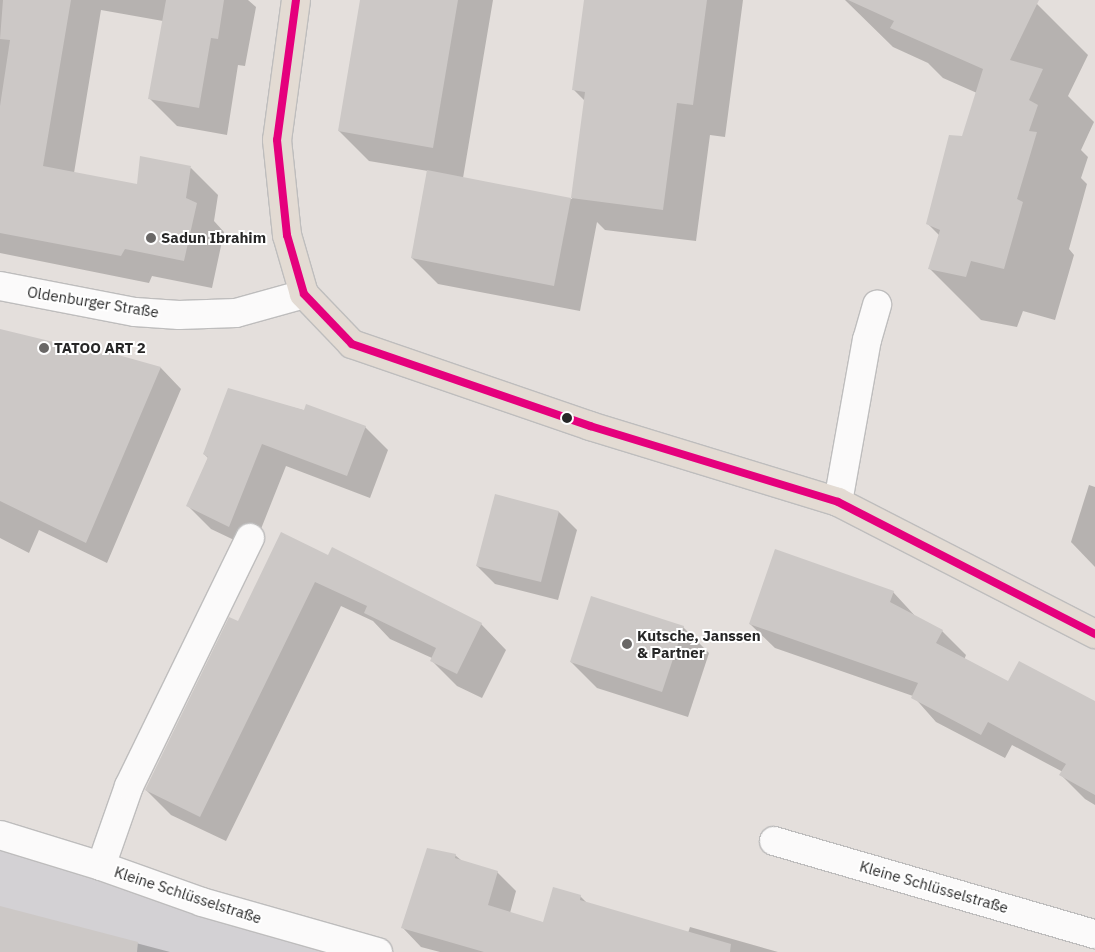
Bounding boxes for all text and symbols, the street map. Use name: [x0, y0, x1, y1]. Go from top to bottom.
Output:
place label: Sadun Ibrahim: [161, 229, 266, 247]
marker: Sadun Ibrahim: [145, 232, 157, 244]
street label: Oldenburger Straße: [26, 283, 160, 321]
place label: TATOO ART 2: [54, 339, 146, 357]
marker: TATOO ART 2: [38, 342, 50, 354]
unlabelled marker: [562, 413, 572, 423]
place label: Kutsche, Janssen & Partner: [637, 626, 761, 661]
marker: Kutsche, Janssen & Partner: [621, 638, 633, 650]
street label: Kleine Schlüsselstraße: [858, 857, 1010, 917]
street label: Kleine Schlüsselstraße: [112, 863, 264, 927]

